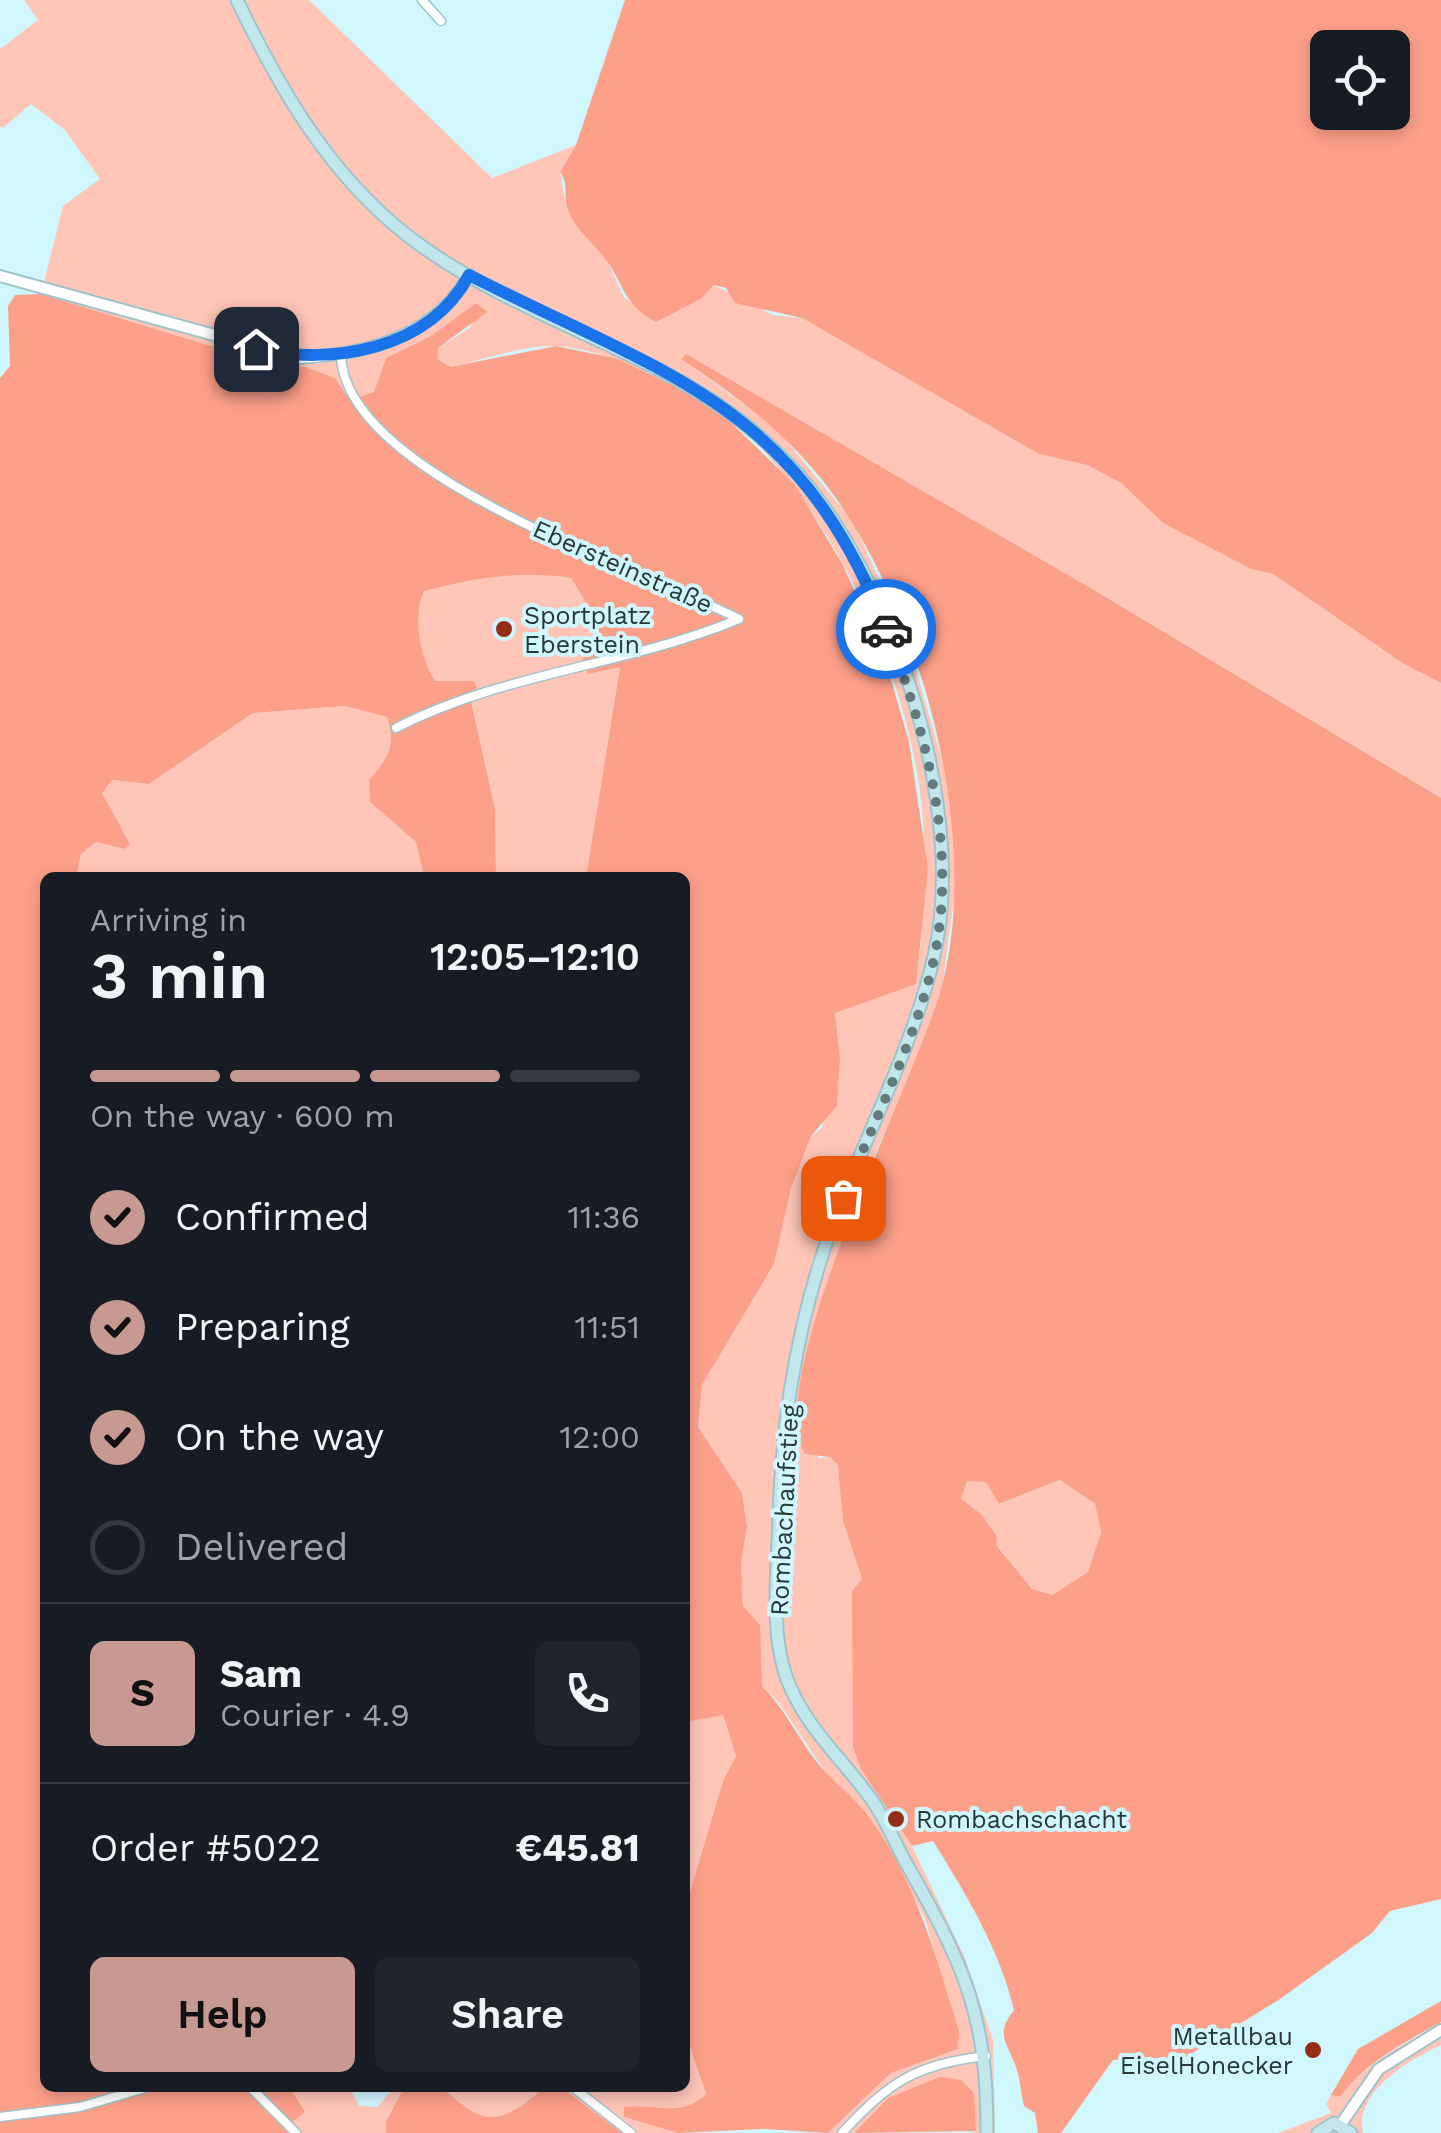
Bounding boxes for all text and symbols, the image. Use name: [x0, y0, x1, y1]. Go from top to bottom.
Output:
map controls: [1310, 30, 1410, 130]
button: locate: [1310, 30, 1410, 130]
pin: [214, 307, 299, 392]
icon: home: [229, 322, 284, 377]
street label: Ebersteinstraße: [529, 514, 717, 619]
courier: [836, 579, 936, 679]
place label: Sportplatz Eberstein: [524, 601, 651, 659]
icon: car: [859, 602, 914, 657]
marker: Sportplatz Eberstein: [493, 618, 515, 640]
text: Arriving in: [90, 901, 247, 939]
text: 12:05–12:10: [430, 935, 640, 979]
text: 3 min: [90, 938, 268, 1014]
text: On the way · 600 m: [90, 1097, 395, 1135]
pin: [801, 1156, 886, 1241]
icon: bag: [816, 1171, 871, 1226]
icon: check: [90, 1190, 145, 1245]
text: Confirmed: [175, 1195, 370, 1239]
text: 11:36: [567, 1198, 640, 1236]
icon: check: [90, 1300, 145, 1355]
text: Preparing: [175, 1305, 350, 1349]
text: 11:51: [574, 1308, 640, 1346]
street label: Rombachaufstieg: [764, 1403, 805, 1617]
icon: check: [90, 1410, 145, 1465]
text: On the way: [175, 1415, 384, 1459]
text: 12:00: [560, 1418, 640, 1456]
text: Delivered: [175, 1525, 348, 1569]
button: phone: [535, 1641, 640, 1746]
text: Sam: [220, 1652, 302, 1696]
text: S: [130, 1671, 155, 1715]
text: Courier · 4.9: [220, 1696, 410, 1734]
place label: Rombachschacht: [916, 1805, 1127, 1834]
marker: Rombachschacht: [885, 1808, 907, 1830]
text: Order #5022: [90, 1826, 321, 1870]
text: €45.81: [515, 1826, 640, 1870]
button: Help: [90, 1957, 355, 2072]
button: Share: [375, 1957, 640, 2072]
place label: Metallbau EiselHonecker: [1120, 2022, 1293, 2080]
marker: Metallbau EiselHonecker: [1302, 2039, 1324, 2061]

